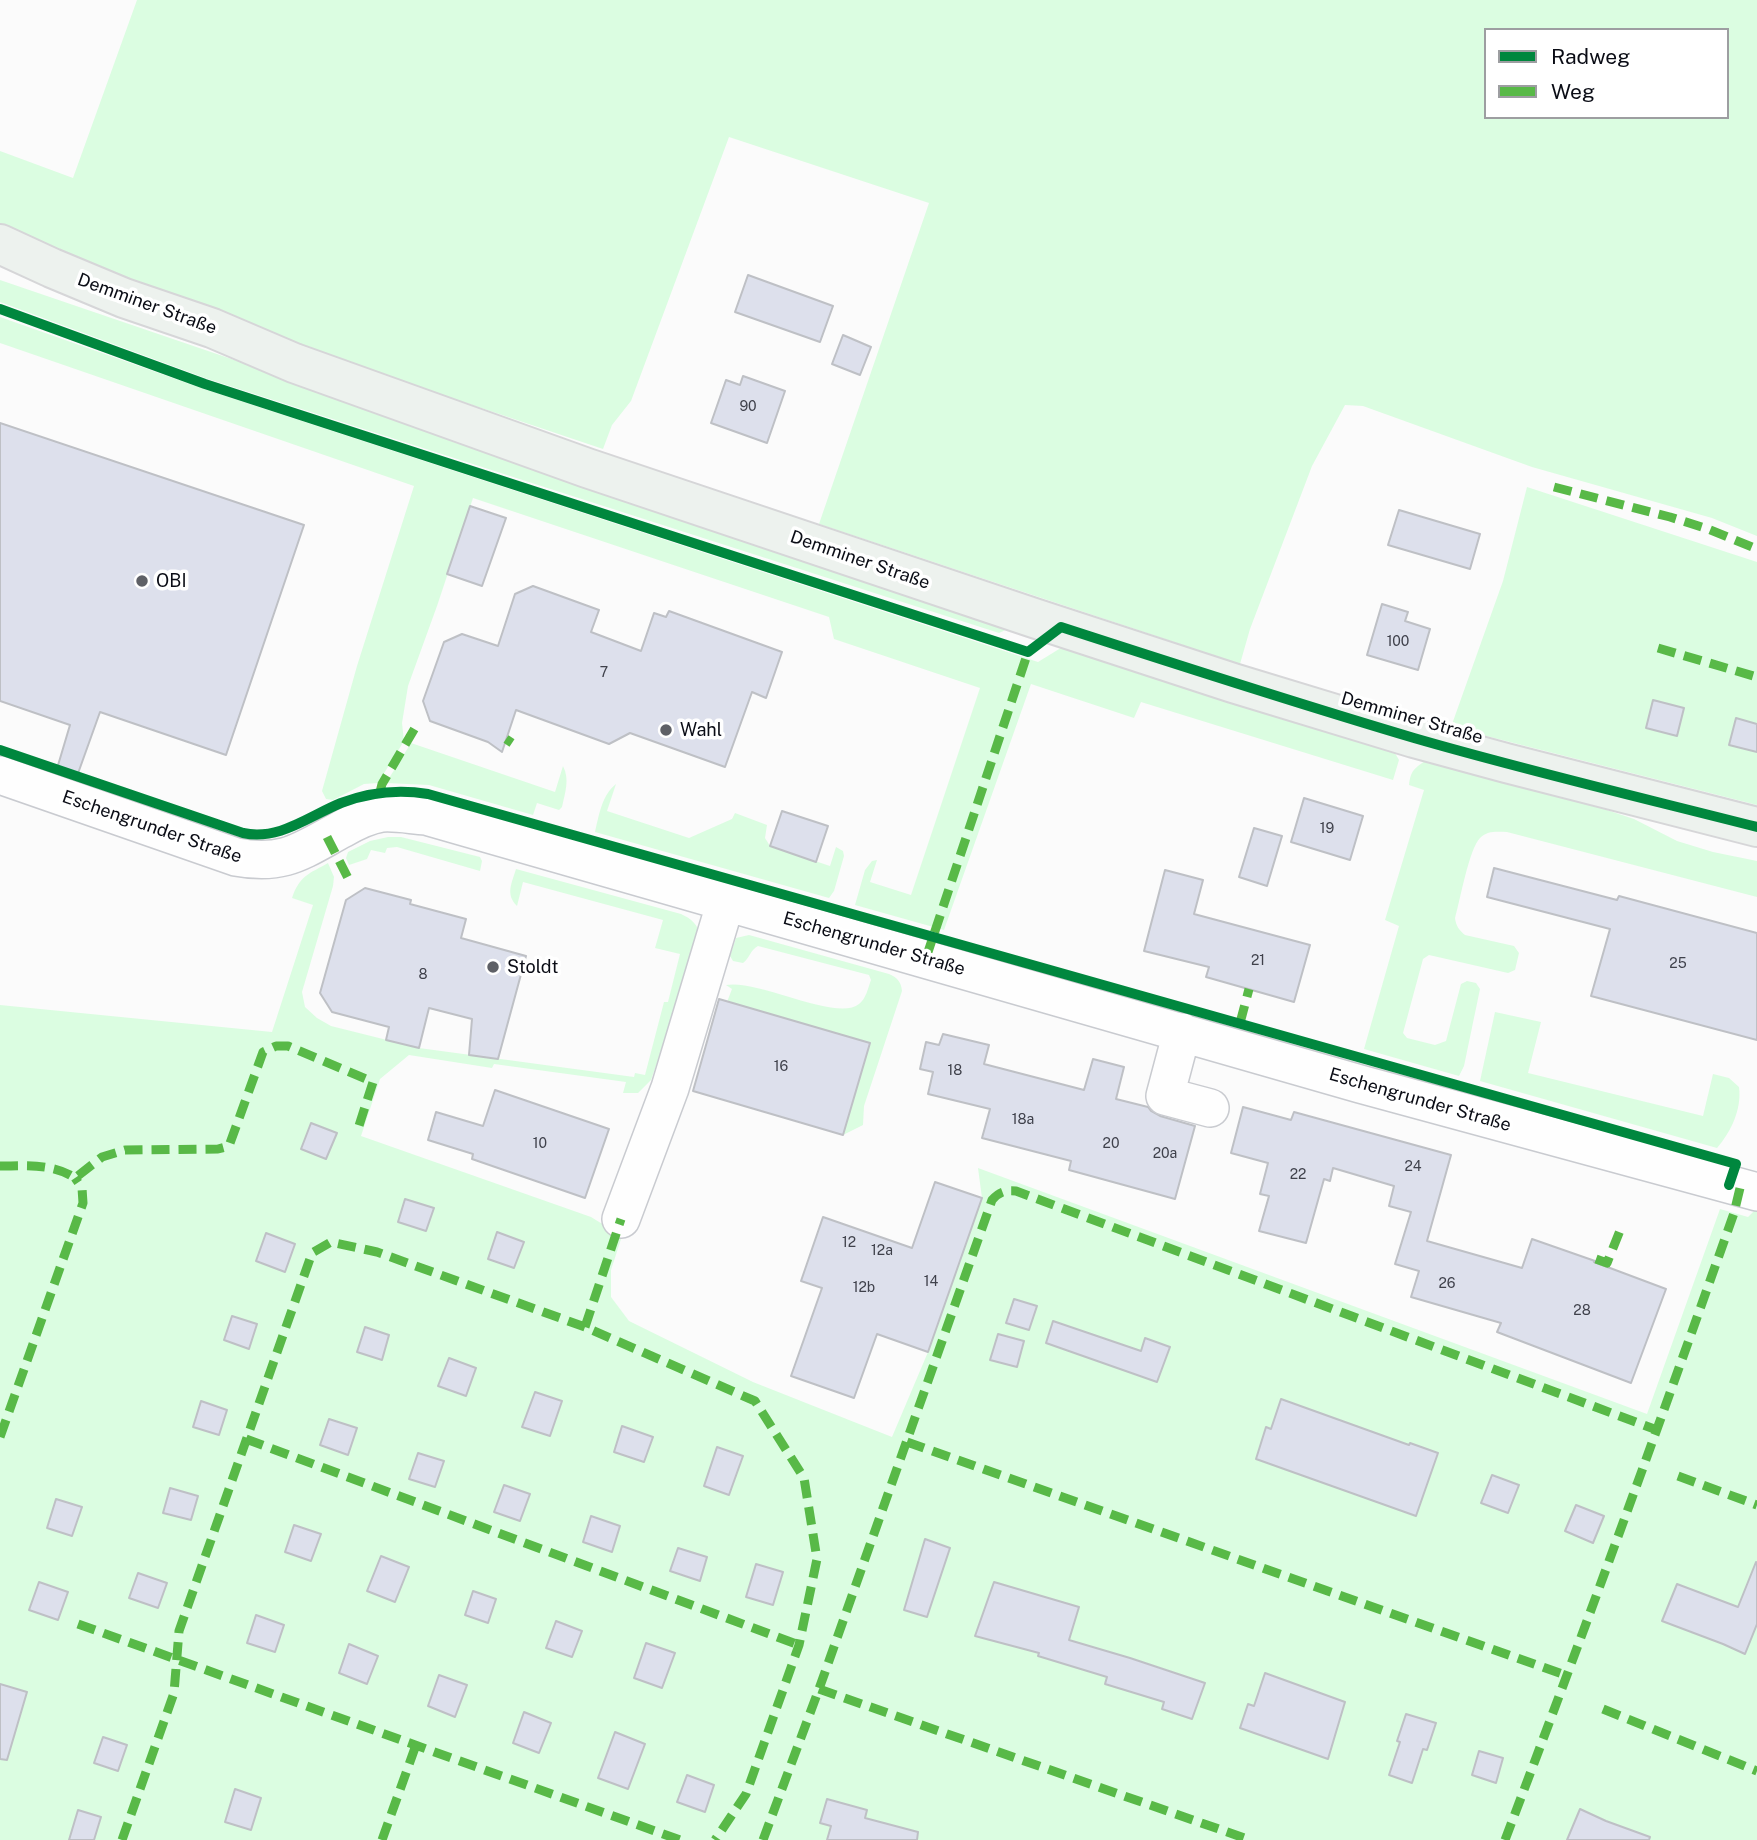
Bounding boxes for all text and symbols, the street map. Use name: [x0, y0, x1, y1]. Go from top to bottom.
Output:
legend: [1484, 28, 1729, 119]
text: Radweg: [1551, 44, 1630, 69]
text: Weg: [1551, 79, 1595, 104]
street label: Demminer Straße: [74, 269, 220, 339]
house number: 90: [739, 399, 757, 415]
street label: Demminer Straße: [787, 526, 933, 594]
place label: OBI: [156, 570, 186, 592]
marker: OBI: [134, 573, 150, 589]
house number: 100: [1387, 634, 1409, 650]
house number: 7: [600, 665, 608, 681]
street label: Demminer Straße: [1339, 687, 1485, 749]
place label: Wahl: [680, 719, 722, 741]
marker: Wahl: [658, 722, 674, 738]
street label: Eschengrunder Straße: [59, 786, 245, 868]
house number: 19: [1320, 821, 1334, 837]
street label: Eschengrunder Straße: [780, 908, 968, 980]
house number: 21: [1251, 953, 1265, 969]
place label: Stoldt: [507, 956, 558, 978]
house number: 25: [1669, 956, 1687, 972]
marker: Stoldt: [485, 959, 501, 975]
house number: 8: [418, 967, 428, 983]
house number: 16: [774, 1059, 788, 1075]
house number: 18: [948, 1063, 962, 1079]
street label: Eschengrunder Straße: [1326, 1064, 1514, 1136]
house number: 18a: [1012, 1112, 1034, 1128]
house number: 10: [533, 1136, 547, 1152]
house number: 20: [1103, 1136, 1119, 1152]
house number: 20a: [1153, 1146, 1177, 1162]
house number: 24: [1404, 1159, 1422, 1175]
house number: 22: [1290, 1167, 1306, 1183]
house number: 12: [842, 1235, 856, 1251]
house number: 12a: [871, 1243, 893, 1259]
house number: 14: [924, 1274, 938, 1290]
house number: 26: [1438, 1276, 1456, 1292]
house number: 12b: [853, 1280, 875, 1296]
house number: 28: [1573, 1303, 1591, 1319]

